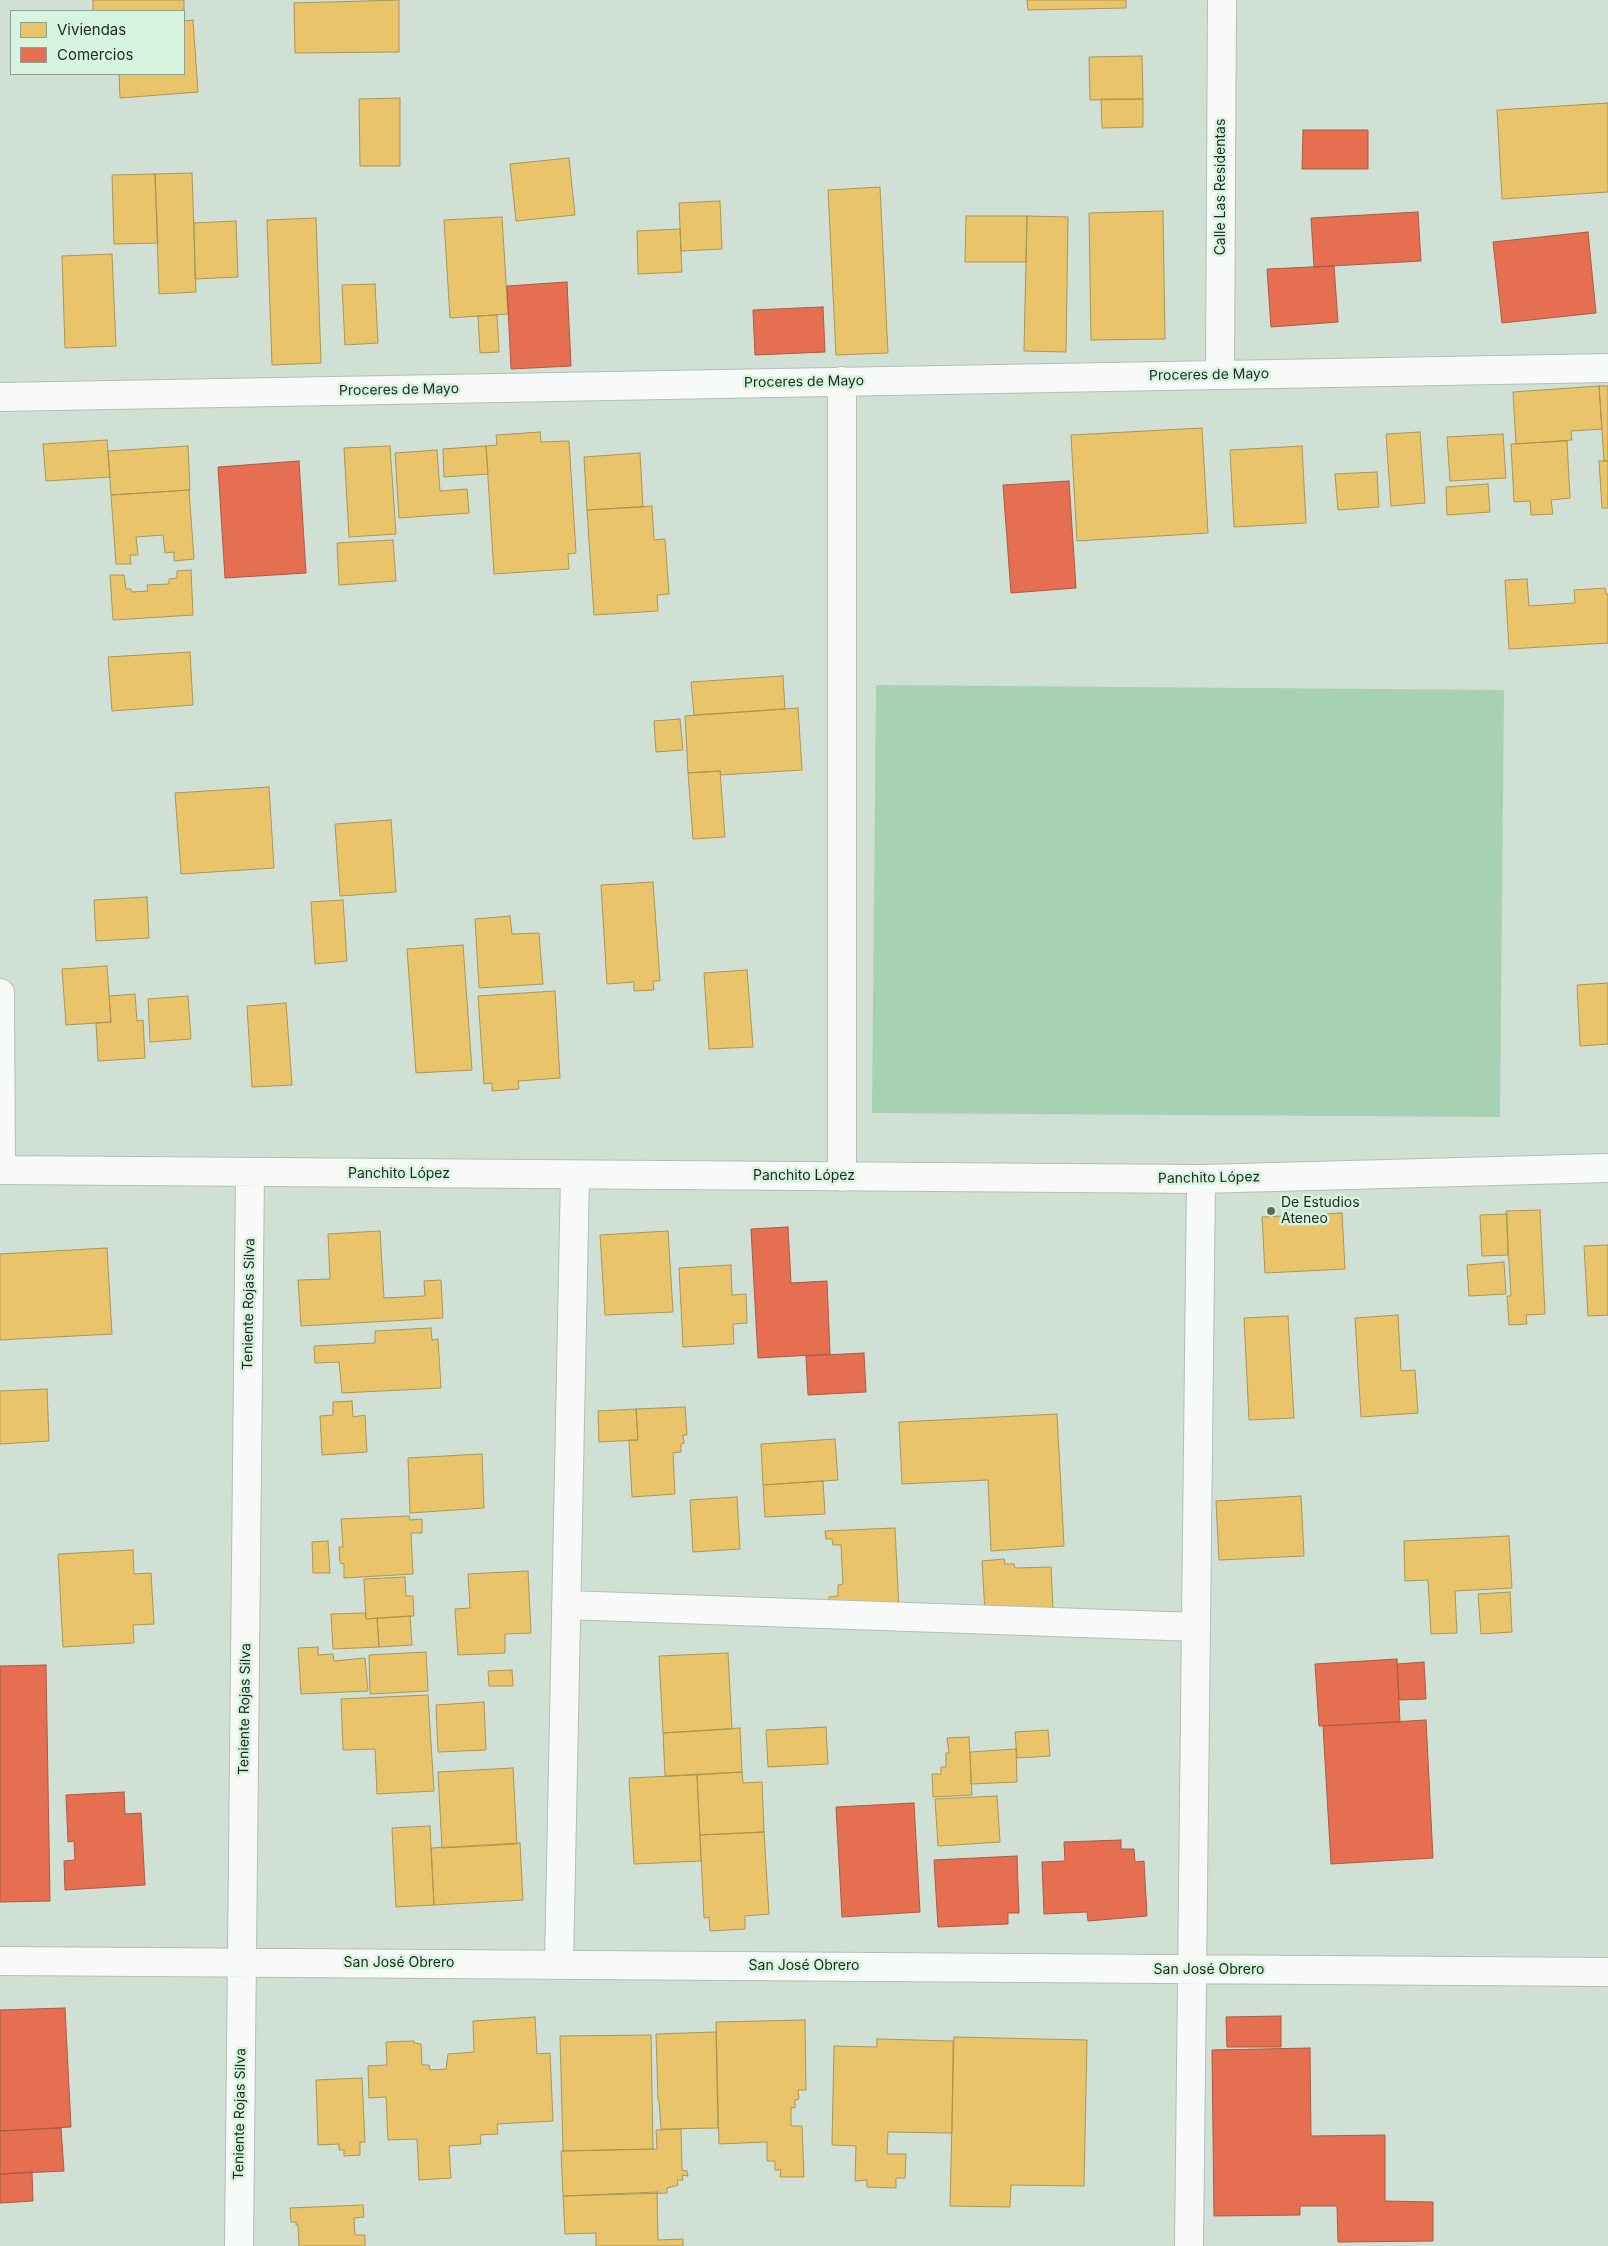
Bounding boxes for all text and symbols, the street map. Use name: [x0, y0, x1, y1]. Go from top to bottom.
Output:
legend: [10, 10, 185, 75]
text: Viviendas: [57, 20, 126, 39]
text: Comercios: [57, 45, 133, 64]
street label: Calle Las Residentas: [1213, 119, 1229, 255]
street label: Proceres de Mayo: [1149, 366, 1269, 384]
street label: Proceres de Mayo: [744, 373, 864, 391]
street label: Proceres de Mayo: [339, 381, 459, 399]
street label: Panchito López: [348, 1166, 450, 1182]
street label: Panchito López: [753, 1168, 855, 1184]
street label: Panchito López: [1158, 1169, 1260, 1187]
place label: De Estudios Ateneo: [1281, 1195, 1360, 1228]
marker: De Estudios Ateneo: [1265, 1205, 1277, 1217]
street label: Teniente Rojas Silva: [239, 1238, 259, 1370]
street label: Teniente Rojas Silva: [235, 1643, 255, 1775]
street label: San José Obrero: [344, 1955, 454, 1971]
street label: San José Obrero: [749, 1958, 859, 1974]
street label: San José Obrero: [1154, 1962, 1264, 1978]
street label: Teniente Rojas Silva: [230, 2048, 250, 2180]

